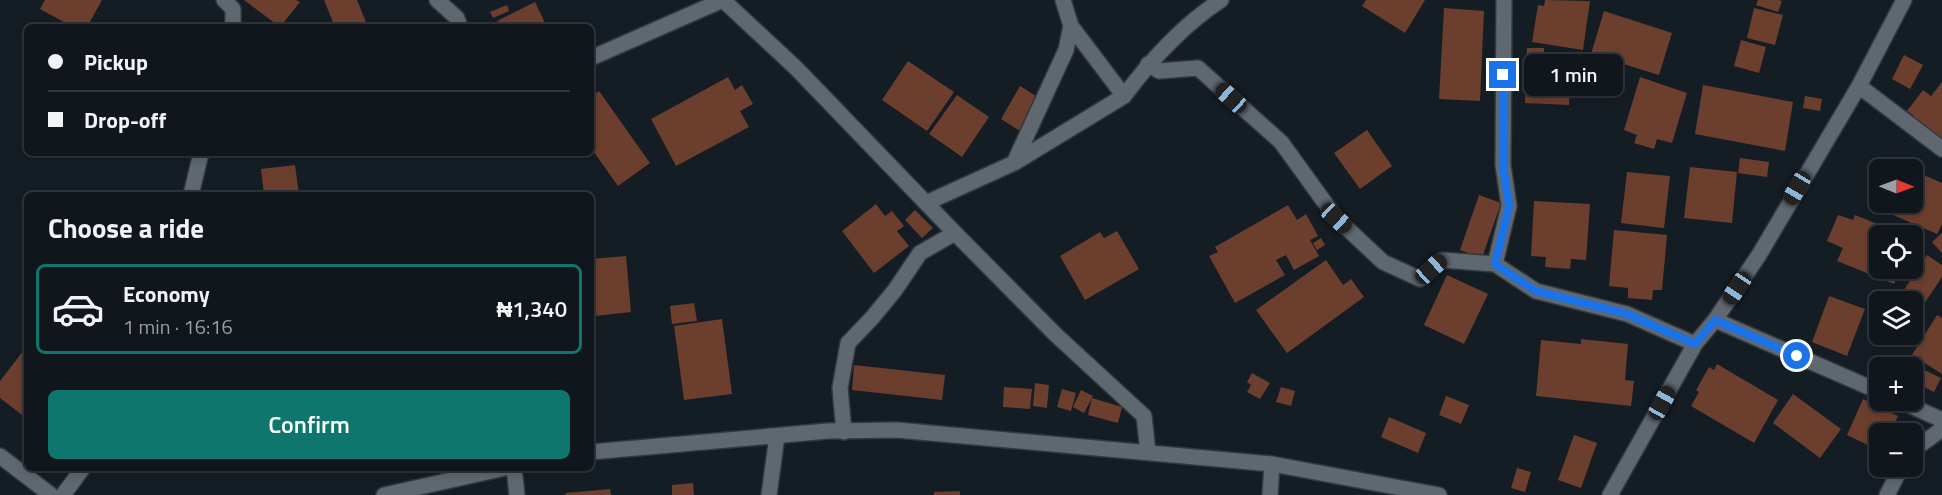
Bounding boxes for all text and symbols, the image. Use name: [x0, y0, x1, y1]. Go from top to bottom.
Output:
text: Pickup: [84, 45, 148, 79]
callout: 1 min: [1524, 54, 1623, 96]
text: 1 min: [1549, 59, 1598, 90]
route end: [1489, 61, 1516, 88]
car: [1212, 79, 1250, 117]
text: Drop-off: [84, 103, 166, 137]
north arrow: [1869, 159, 1923, 213]
map controls: [1869, 159, 1923, 477]
car: [1780, 168, 1814, 208]
car: [1317, 199, 1355, 237]
text: Choose a ride: [48, 207, 204, 248]
button: locate: [1869, 225, 1923, 279]
car: [1412, 250, 1450, 288]
car: [1719, 268, 1755, 308]
text: Economy: [123, 277, 210, 311]
icon: car: [51, 282, 105, 336]
button: layers: [1869, 291, 1923, 345]
text: ₦1,340: [496, 292, 567, 326]
text: 1 min · 16:16: [123, 311, 233, 342]
route start: [1783, 342, 1810, 369]
button: +: [1869, 357, 1923, 411]
car: [1645, 383, 1679, 423]
button: Confirm: [48, 390, 570, 459]
button: −: [1869, 423, 1923, 477]

